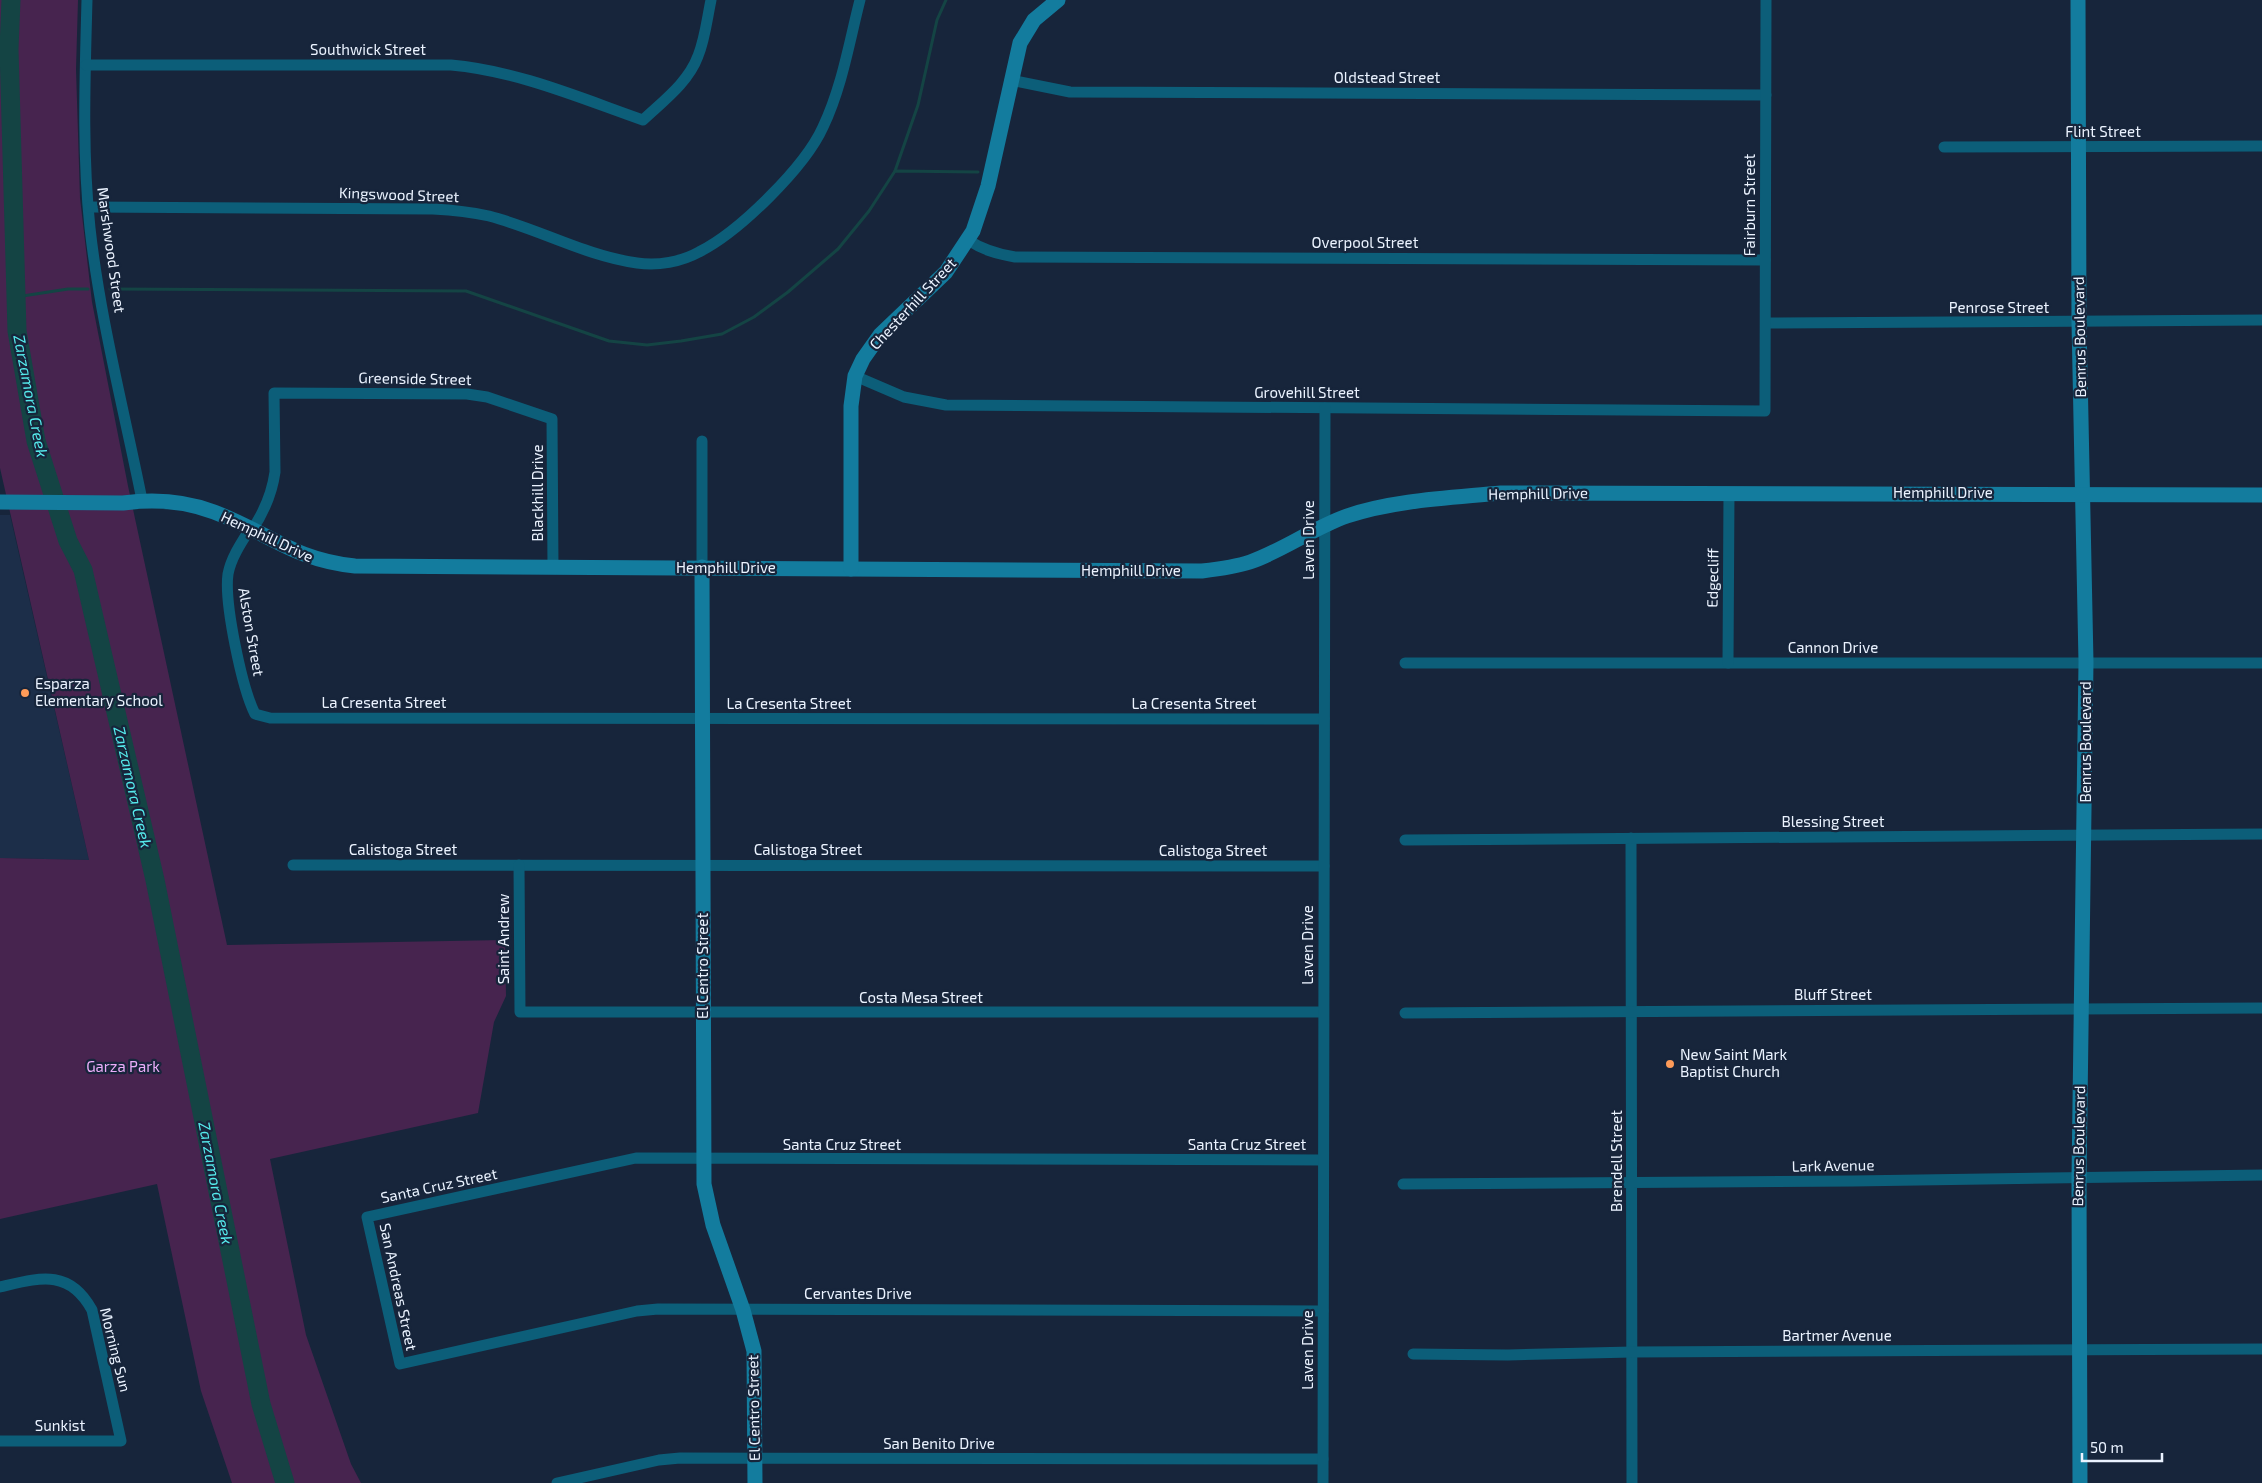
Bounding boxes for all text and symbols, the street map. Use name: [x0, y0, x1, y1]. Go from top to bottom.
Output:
street label: Southwick Street: [310, 40, 426, 58]
street label: Oldstead Street: [1334, 68, 1440, 86]
street label: Flint Street: [2065, 122, 2141, 140]
street label: Fairburn Street: [1740, 153, 1758, 256]
street label: Kingswood Street: [339, 183, 460, 205]
street label: Marshwood Street: [94, 186, 130, 314]
street label: Overpool Street: [1312, 233, 1419, 251]
street label: Chesterhill Street: [865, 254, 960, 353]
street label: Benrus Boulevard: [2069, 276, 2089, 398]
street label: Penrose Street: [1949, 298, 2050, 316]
water label: Zarzamora Creek: [10, 333, 53, 459]
street label: Greenside Street: [358, 368, 472, 388]
street label: Grovehill Street: [1254, 383, 1360, 401]
street label: Blackhill Drive: [528, 445, 546, 541]
street label: Hemphill Drive: [1488, 483, 1588, 503]
street label: Hemphill Drive: [1893, 483, 1993, 501]
street label: Laven Drive: [1299, 500, 1317, 580]
street label: Hemphill Drive: [218, 507, 316, 565]
street label: Edgecliff: [1702, 548, 1722, 608]
street label: Hemphill Drive: [676, 558, 776, 576]
street label: Hemphill Drive: [1081, 561, 1181, 579]
street label: Alston Street: [235, 586, 269, 678]
street label: Cannon Drive: [1788, 638, 1878, 656]
place label: Esparza Elementary School: [35, 674, 163, 709]
street label: Benrus Boulevard: [2076, 681, 2094, 803]
marker: Esparza Elementary School: [19, 687, 31, 699]
street label: La Cresenta Street: [321, 693, 447, 711]
street label: La Cresenta Street: [726, 694, 852, 712]
street label: La Cresenta Street: [1131, 694, 1257, 712]
water label: Zarzamora Creek: [110, 724, 157, 850]
street label: Blessing Street: [1782, 812, 1885, 830]
street label: Calistoga Street: [349, 840, 457, 858]
street label: Calistoga Street: [754, 840, 862, 858]
street label: Calistoga Street: [1159, 841, 1267, 859]
street label: Saint Andrew: [494, 894, 512, 984]
street label: Laven Drive: [1298, 905, 1316, 985]
street label: El Centro Street: [693, 913, 711, 1019]
street label: Bluff Street: [1794, 985, 1872, 1003]
street label: Costa Mesa Street: [859, 988, 983, 1006]
place label: New Saint Mark Baptist Church: [1680, 1045, 1788, 1080]
park label: Garza Park: [86, 1057, 160, 1075]
marker: New Saint Mark Baptist Church: [1664, 1058, 1676, 1070]
street label: Benrus Boulevard: [2068, 1085, 2088, 1207]
street label: Brendell Street: [1607, 1110, 1625, 1212]
water label: Zarzamora Creek: [195, 1120, 238, 1246]
street label: Santa Cruz Street: [783, 1135, 902, 1153]
street label: Santa Cruz Street: [1188, 1135, 1307, 1153]
street label: Lark Avenue: [1791, 1155, 1874, 1175]
street label: Santa Cruz Street: [379, 1164, 499, 1206]
street label: San Andreas Street: [377, 1221, 421, 1352]
street label: Cervantes Drive: [804, 1284, 912, 1302]
street label: Morning Sun: [97, 1306, 135, 1394]
street label: Laven Drive: [1298, 1310, 1316, 1390]
street label: Bartmer Avenue: [1782, 1326, 1892, 1344]
street label: El Centro Street: [743, 1354, 763, 1461]
street label: Sunkist: [35, 1416, 85, 1434]
scale bar: [2082, 1430, 2162, 1462]
street label: San Benito Drive: [883, 1434, 995, 1452]
text: 50 m: [2090, 1438, 2124, 1456]

